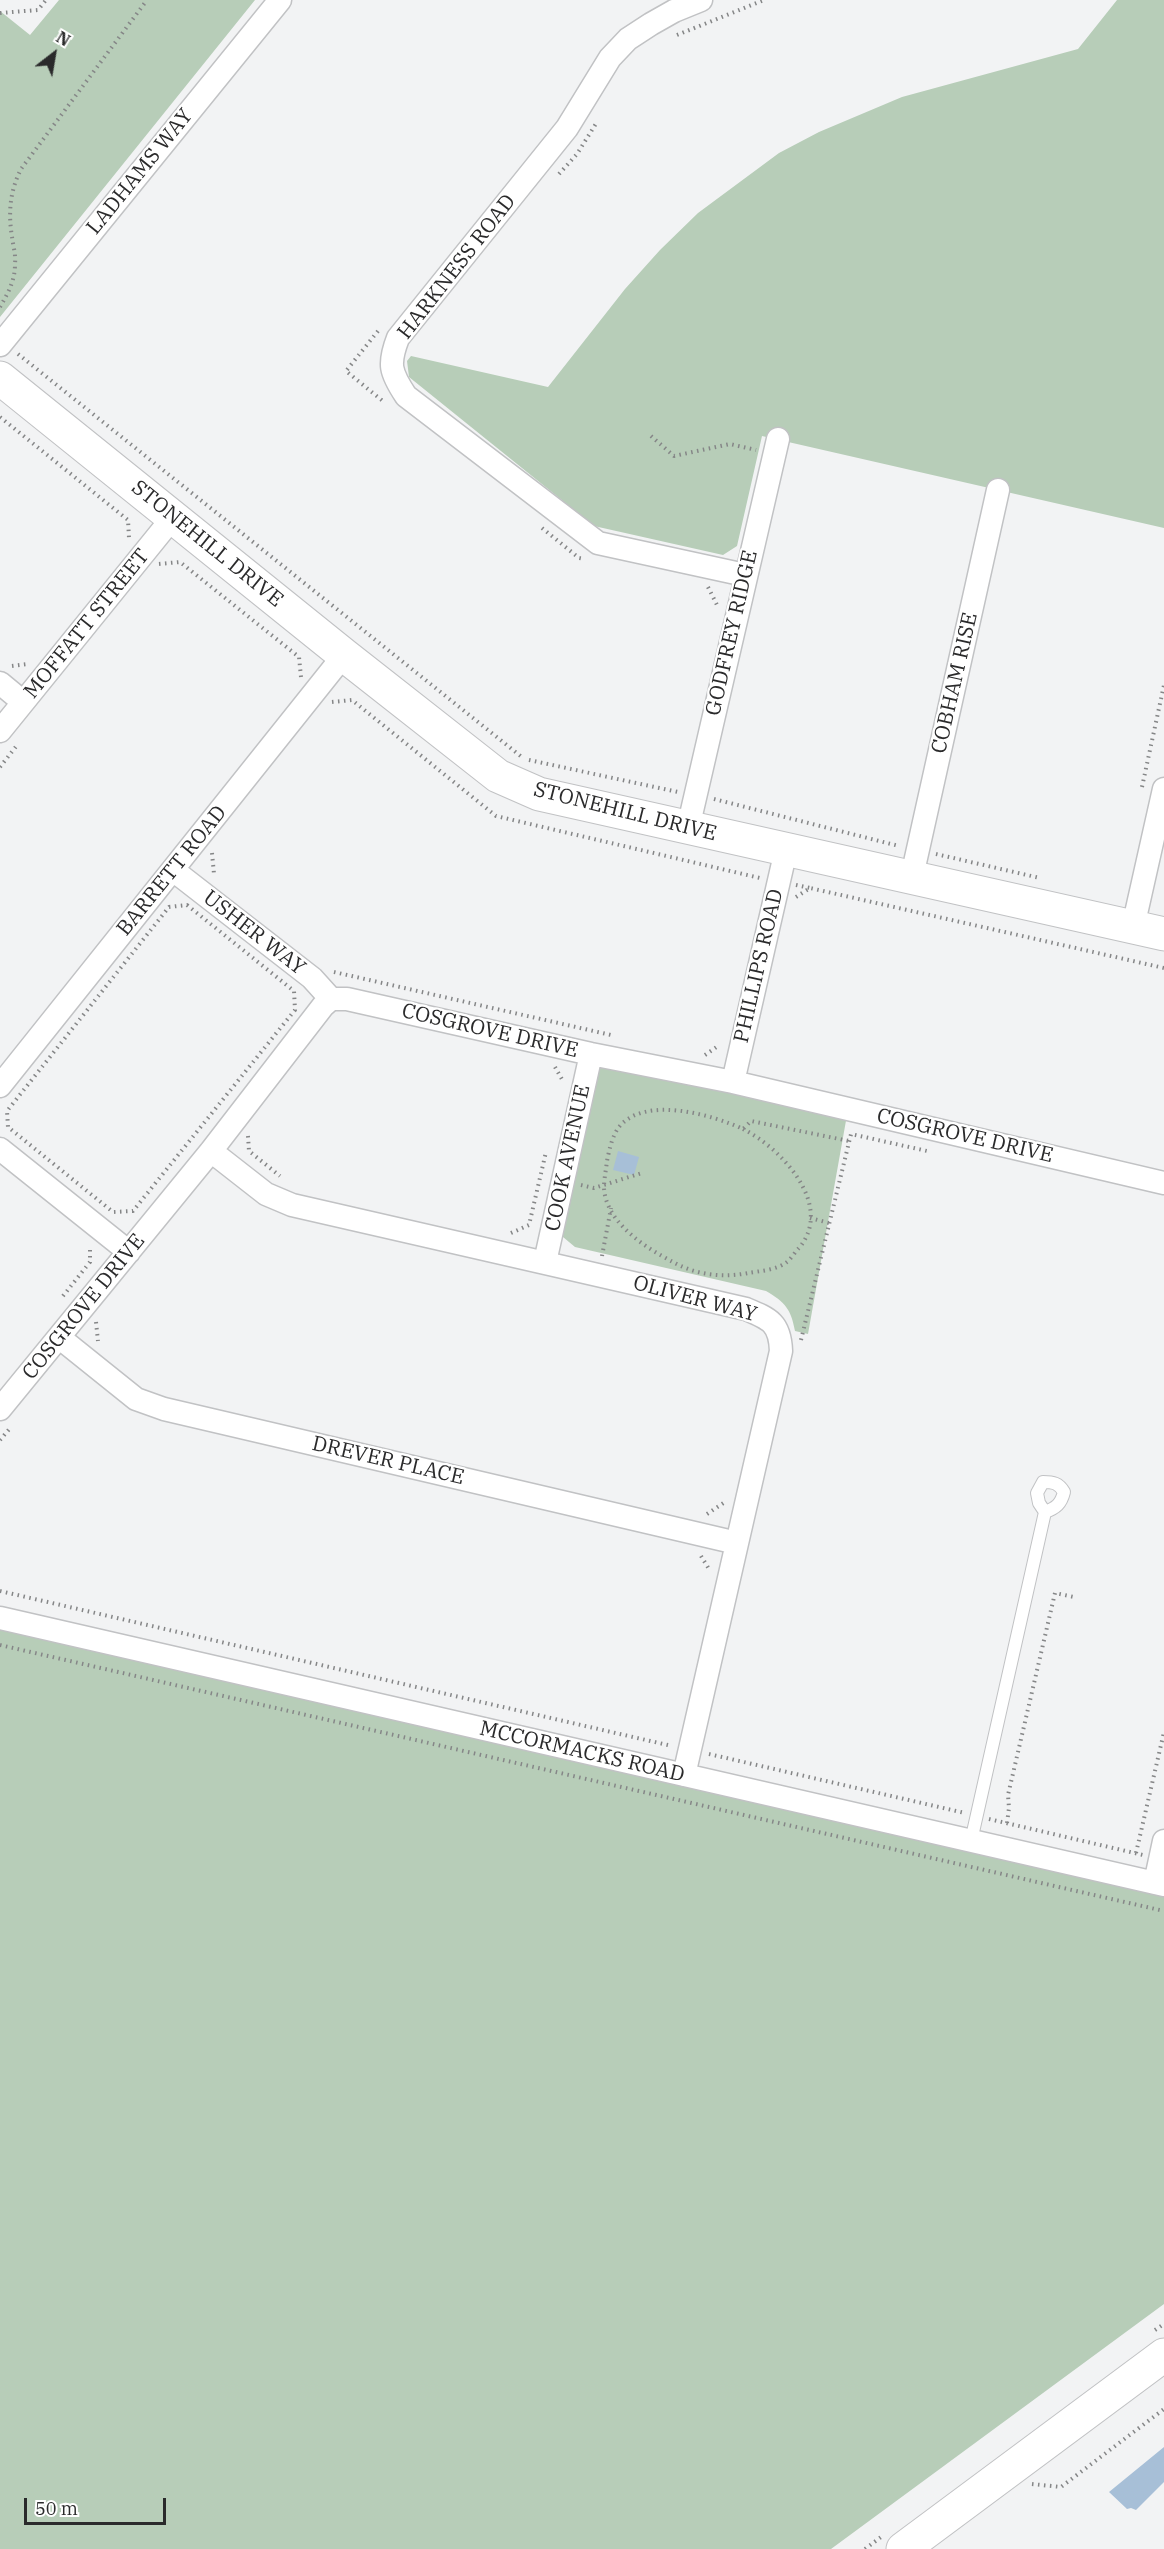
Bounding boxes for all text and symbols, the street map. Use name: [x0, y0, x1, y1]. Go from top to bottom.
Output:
north arrow: [24, 24, 84, 84]
text: N: [53, 27, 74, 50]
street label: LADHAMS WAY: [82, 104, 198, 240]
street label: HARKNESS ROAD: [393, 190, 521, 344]
street label: STONEHILL DRIVE: [126, 475, 288, 613]
street label: MOFFATT STREET: [19, 544, 155, 704]
street label: GODFREY RIDGE: [701, 548, 763, 718]
street label: COBHAM RISE: [927, 610, 983, 756]
street label: STONEHILL DRIVE: [531, 777, 719, 847]
street label: BARRETT ROAD: [112, 801, 232, 941]
street label: USHER WAY: [198, 885, 310, 981]
street label: PHILLIPS ROAD: [729, 887, 789, 1045]
street label: COSGROVE DRIVE: [399, 998, 581, 1064]
street label: COOK AVENUE: [540, 1082, 596, 1234]
street label: COSGROVE DRIVE: [874, 1103, 1056, 1169]
street label: COSGROVE DRIVE: [17, 1229, 151, 1385]
street label: OLIVER WAY: [630, 1270, 760, 1328]
street label: DREVER PLACE: [309, 1431, 467, 1491]
street label: MCCORMACKS ROAD: [477, 1716, 687, 1788]
scale bar: [27, 2486, 170, 2524]
text: 50 m: [35, 2497, 78, 2520]

